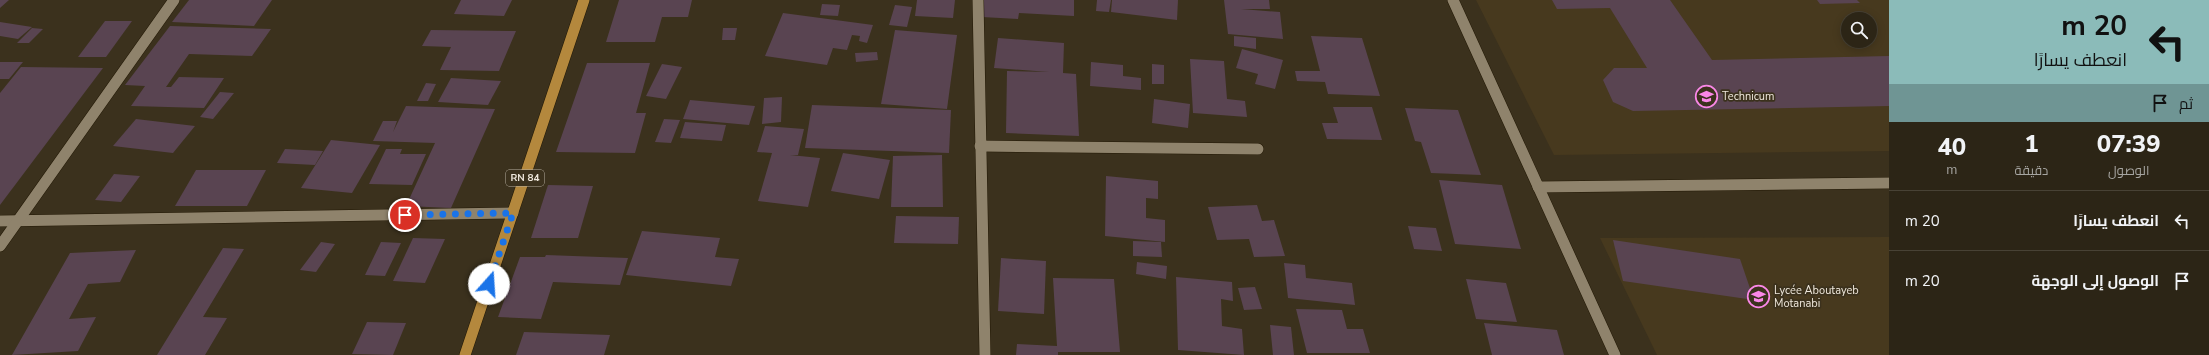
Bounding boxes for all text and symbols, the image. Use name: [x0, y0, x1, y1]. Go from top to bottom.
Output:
text: 20 m: [2061, 7, 2127, 45]
map controls: [1841, 12, 1877, 48]
button: search: [1841, 12, 1877, 48]
icon: left: [2141, 16, 2193, 68]
text: انعطف يسارًا: [2034, 48, 2127, 72]
school or university icon: Technicum: [1694, 83, 1720, 109]
place label: Technicum: [1722, 89, 1774, 104]
icon: arrive: [2149, 92, 2171, 114]
text: ثم: [2179, 94, 2193, 114]
text: 1: [2024, 128, 2039, 160]
text: 07:39: [2097, 128, 2161, 160]
text: 40: [1937, 131, 1966, 163]
text: m: [1946, 161, 1957, 179]
text: دقيقة: [2015, 162, 2048, 180]
text: الوصول: [2108, 162, 2149, 180]
road number: RN 84: [506, 170, 544, 186]
pin: [388, 198, 422, 232]
icon: arrive: [394, 204, 416, 226]
icon: left: [2171, 210, 2193, 232]
text: 20 m: [1905, 211, 1940, 231]
text: انعطف يسارًا: [2073, 211, 2159, 231]
position arrow: [468, 263, 510, 305]
icon: arrive: [2171, 270, 2193, 292]
text: 20 m: [1905, 271, 1940, 291]
text: الوصول إلى الوجهة: [2031, 271, 2159, 291]
school or university icon: Lycée Aboutayeb Motanabi: [1746, 283, 1772, 309]
place label: Lycée Aboutayeb Motanabi: [1774, 283, 1859, 311]

